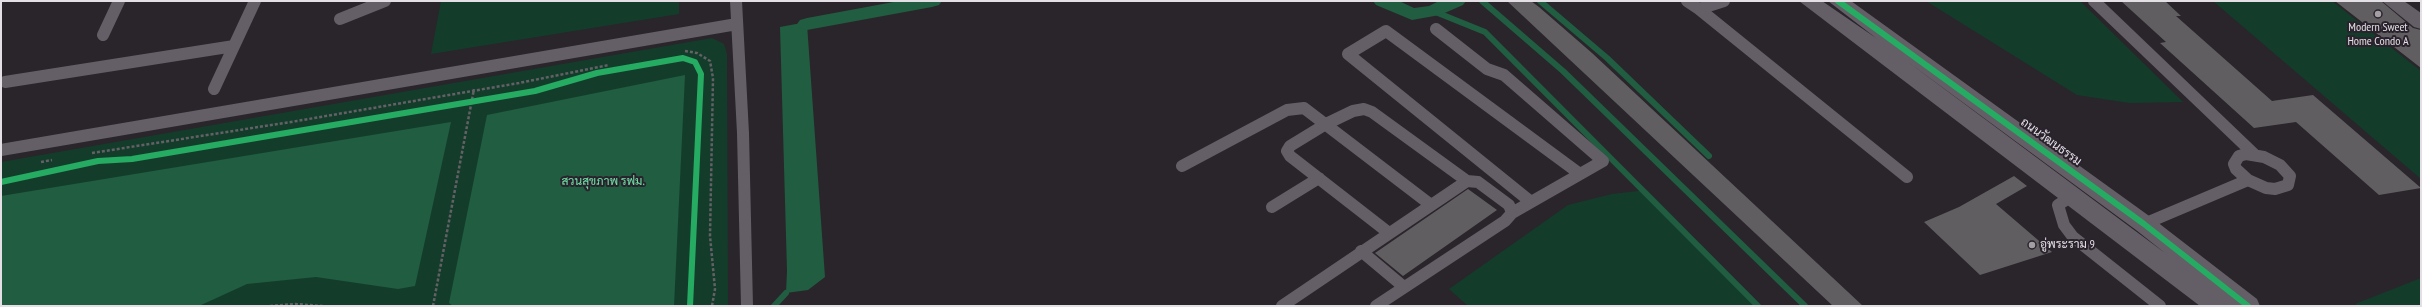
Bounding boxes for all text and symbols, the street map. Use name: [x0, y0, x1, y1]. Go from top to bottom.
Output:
marker: Modern Sweet Home Condo A: [2373, 9, 2383, 19]
place label: Modern Sweet Home Condo A: [2347, 21, 2409, 49]
street label: ถนนวัฒนธรรม: [2018, 115, 2084, 169]
park label: สวนสุขภาพ รฟม.: [561, 175, 645, 189]
place label: อู่พระราม 9: [2040, 238, 2095, 252]
marker: อู่พระราม 9: [2027, 240, 2037, 250]

